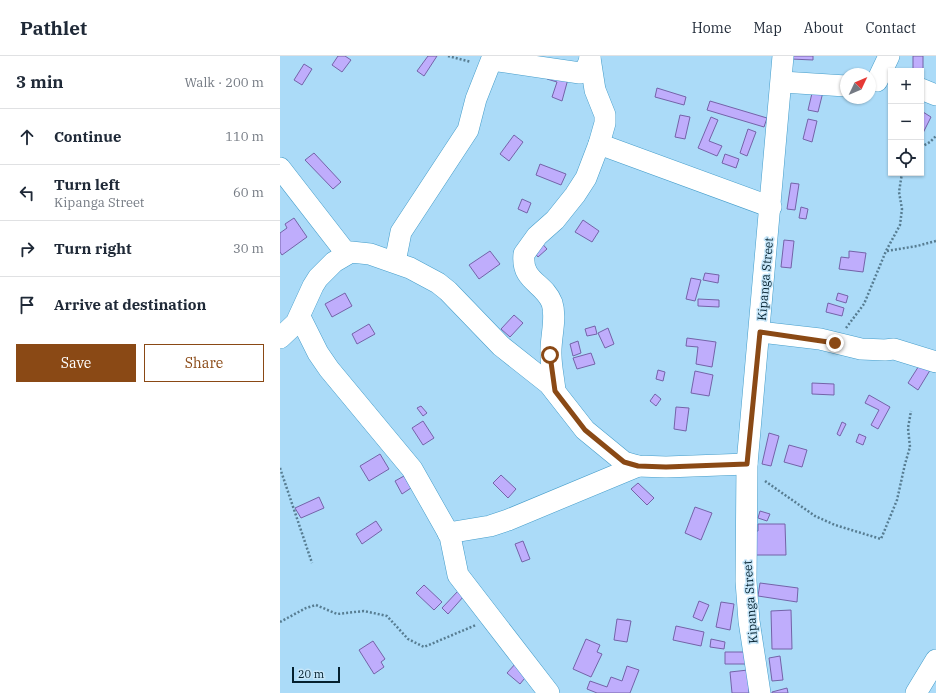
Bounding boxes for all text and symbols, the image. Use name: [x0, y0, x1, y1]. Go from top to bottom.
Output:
text: Pathlet: [20, 16, 87, 40]
text: Home: [692, 19, 731, 37]
text: Map: [753, 19, 782, 37]
text: About: [804, 19, 843, 37]
text: Contact: [865, 19, 916, 37]
north arrow: [840, 68, 876, 104]
map controls: [888, 68, 924, 176]
button: +: [888, 68, 924, 104]
text: 3 min: [16, 71, 64, 93]
text: Walk · 200 m: [185, 74, 264, 91]
button: −: [888, 104, 924, 140]
icon: ahead: [16, 126, 38, 148]
text: Continue: [54, 127, 121, 146]
text: 110 m: [225, 128, 264, 145]
button: locate: [888, 140, 924, 176]
text: Turn left: [54, 175, 120, 194]
icon: left: [16, 182, 38, 204]
text: 60 m: [233, 184, 264, 201]
text: Kipanga Street: [54, 194, 144, 211]
street label: Kipanga Street: [754, 237, 776, 321]
icon: right: [16, 238, 38, 260]
text: Turn right: [54, 239, 132, 258]
text: 30 m: [233, 240, 264, 257]
icon: arrive: [16, 294, 38, 316]
text: Arrive at destination: [54, 295, 206, 314]
route end: [826, 334, 844, 352]
button: Save: [16, 344, 136, 382]
button: Share: [144, 344, 264, 382]
route start: [541, 346, 559, 364]
street label: Kipanga Street: [740, 560, 760, 644]
scale bar: [292, 665, 340, 684]
text: 20 m: [298, 667, 324, 681]

